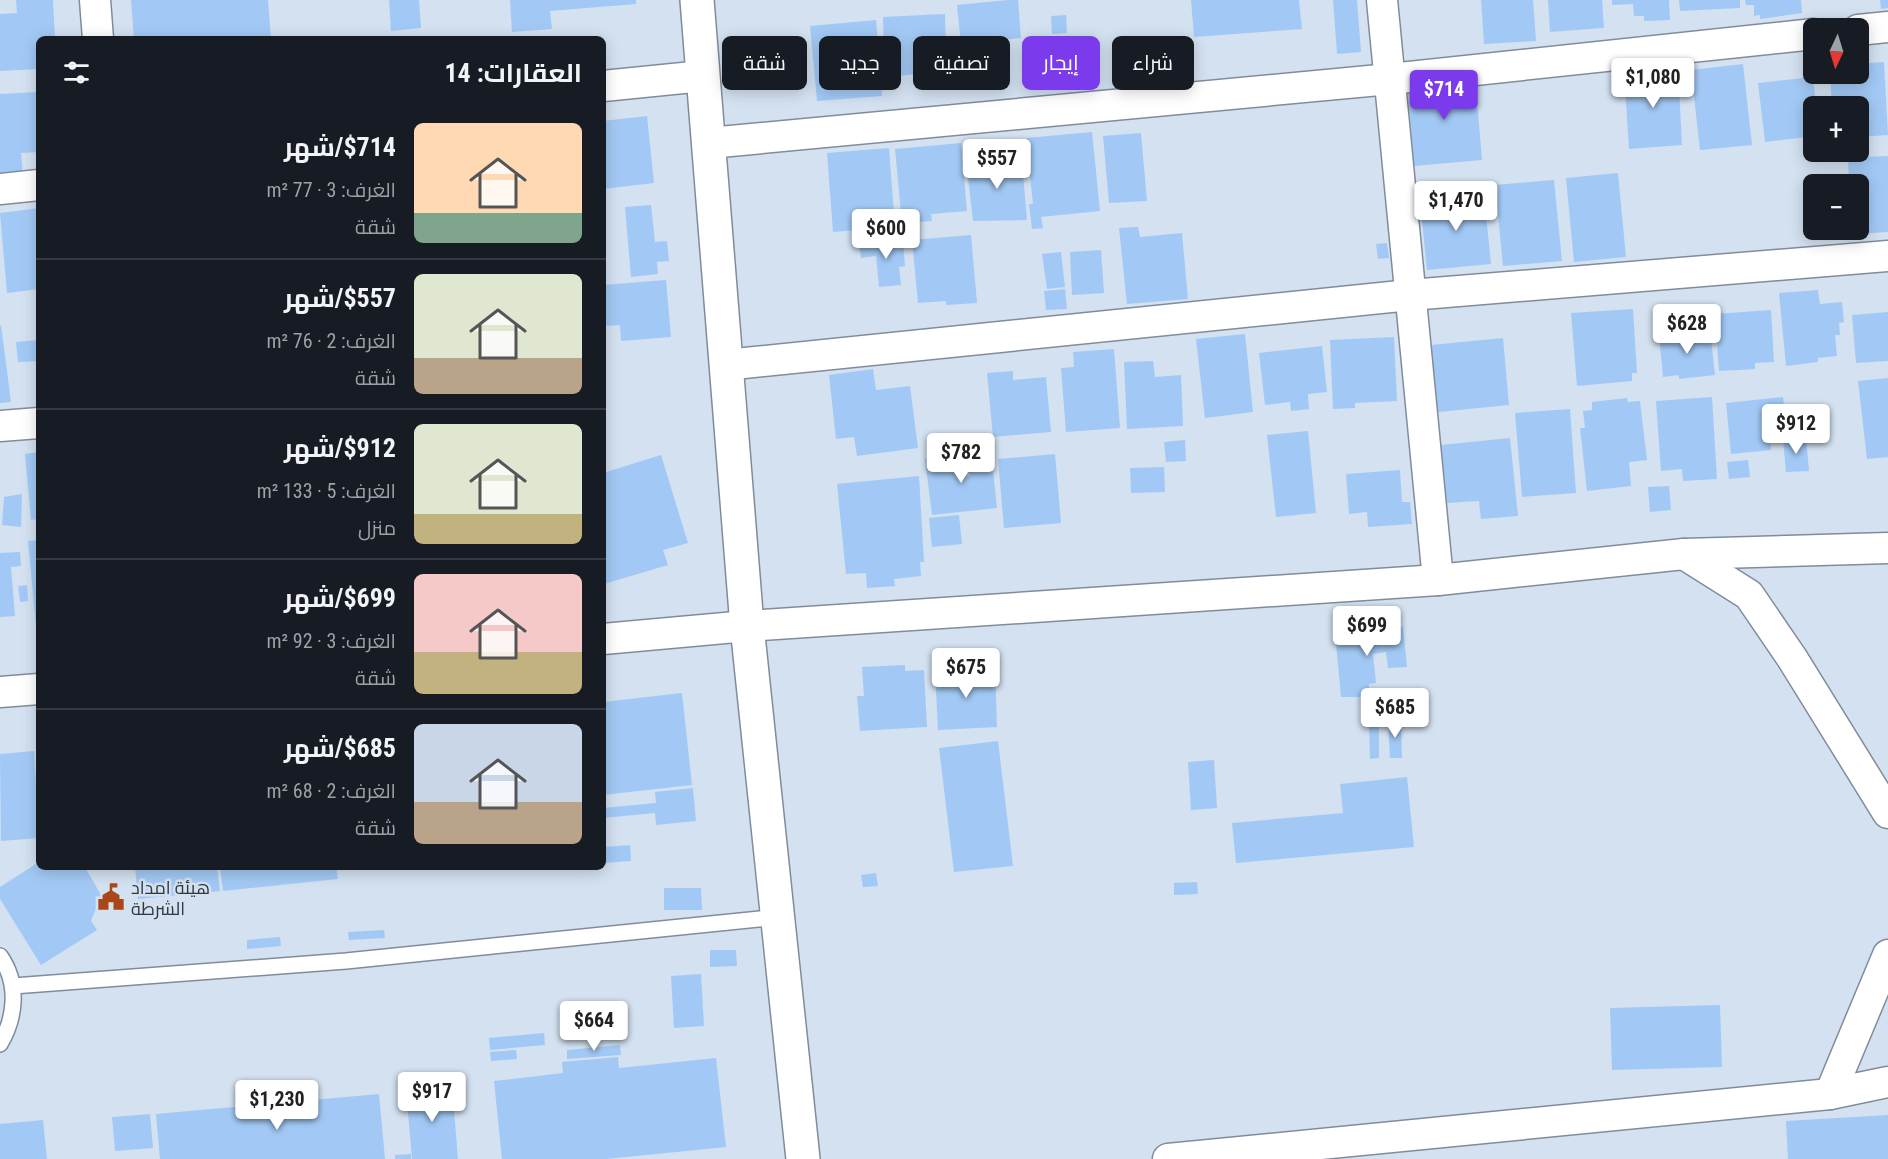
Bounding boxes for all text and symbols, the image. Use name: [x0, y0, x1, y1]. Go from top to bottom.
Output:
north arrow: [1803, 18, 1869, 84]
map controls: [1803, 18, 1869, 240]
chip: شقة: [722, 36, 807, 90]
chip: جديد: [819, 36, 901, 90]
chip: تصفية: [913, 36, 1010, 90]
chip: إيجار: [1022, 36, 1100, 90]
chip: شراء: [1112, 36, 1194, 90]
icon: filters: [60, 56, 93, 89]
text: العقارات: 14: [444, 58, 582, 88]
pin: $1,080: [1604, 58, 1702, 109]
text: $1,080: [1625, 65, 1681, 89]
pin: $714: [1408, 70, 1480, 121]
text: $714: [1424, 77, 1464, 101]
button: +: [1803, 96, 1869, 162]
text: $714/شهر: [284, 132, 396, 162]
pin: $557: [961, 139, 1033, 190]
text: $557: [977, 146, 1017, 170]
icon: home: [462, 147, 534, 219]
button: −: [1803, 174, 1869, 240]
text: الغرف: 3 · 77 m²: [267, 178, 396, 202]
pin: $1,470: [1407, 181, 1505, 232]
text: $1,470: [1428, 188, 1484, 212]
pin: $600: [850, 209, 922, 260]
text: شقة: [355, 215, 396, 239]
text: $600: [866, 216, 906, 240]
text: $557/شهر: [284, 283, 396, 313]
icon: home: [462, 298, 534, 370]
pin: $628: [1651, 304, 1723, 355]
text: $628: [1667, 311, 1707, 335]
text: الغرف: 2 · 76 m²: [267, 329, 396, 353]
text: شقة: [355, 366, 396, 390]
pin: $912: [1760, 404, 1832, 455]
text: $912: [1776, 411, 1816, 435]
text: $912/شهر: [284, 433, 396, 463]
pin: $782: [925, 433, 997, 484]
text: $782: [941, 440, 981, 464]
icon: home: [462, 448, 534, 520]
text: الغرف: 5 · 133 m²: [257, 479, 396, 503]
text: منزل: [358, 516, 396, 540]
text: $699/شهر: [284, 583, 396, 613]
icon: home: [462, 598, 534, 670]
pin: $699: [1331, 606, 1403, 657]
text: $699: [1347, 613, 1387, 637]
text: الغرف: 3 · 92 m²: [267, 629, 396, 653]
pin: $675: [930, 648, 1002, 699]
text: $675: [946, 655, 986, 679]
text: شقة: [355, 666, 396, 690]
pin: $685: [1359, 688, 1431, 739]
text: $685: [1375, 695, 1415, 719]
text: $685/شهر: [284, 733, 396, 763]
icon: home: [462, 748, 534, 820]
text: الغرف: 2 · 68 m²: [267, 779, 396, 803]
text: شقة: [355, 816, 396, 840]
place label: هيئة امداد الشرطة: [131, 877, 210, 920]
public building icon: هيئة امداد الشرطة: [96, 882, 126, 912]
pin: $664: [558, 1001, 630, 1052]
text: $664: [574, 1008, 614, 1032]
pin: $917: [396, 1072, 468, 1123]
text: $917: [412, 1079, 452, 1103]
pin: $1,230: [228, 1080, 326, 1131]
text: $1,230: [249, 1087, 305, 1111]

